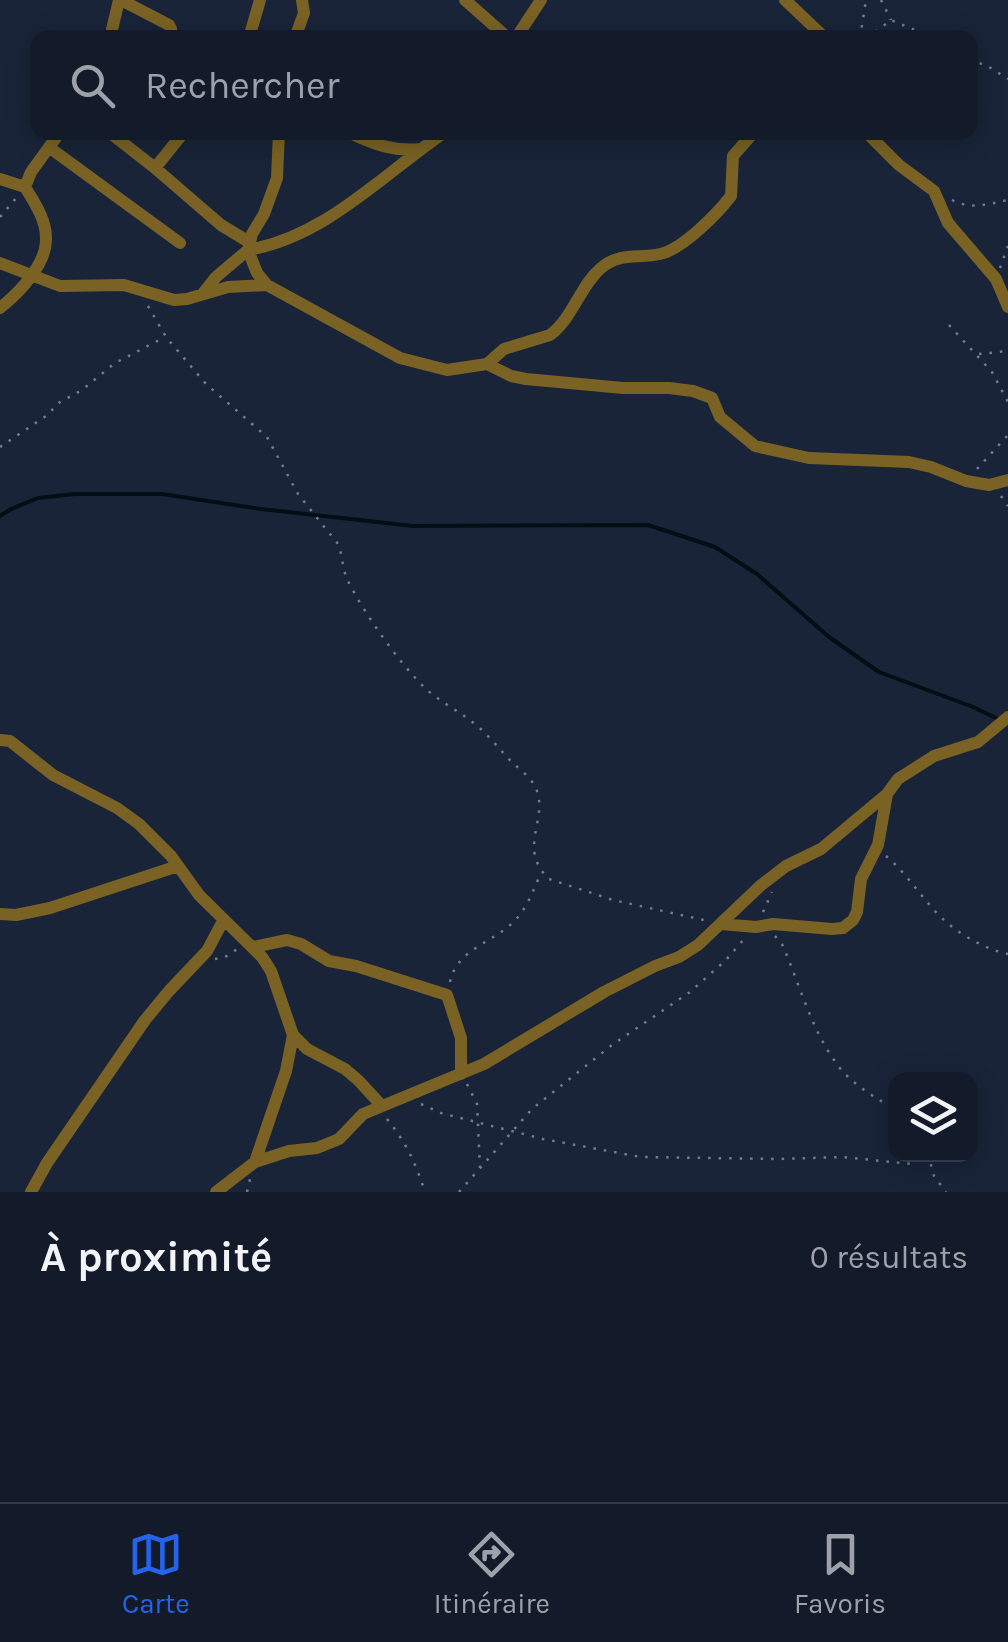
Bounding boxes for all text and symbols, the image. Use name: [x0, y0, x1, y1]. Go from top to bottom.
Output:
search box: [30, 30, 978, 140]
icon: search: [65, 58, 120, 113]
text: Rechercher: [145, 63, 339, 108]
map controls: [888, 1072, 978, 1162]
button: layers: [888, 1072, 978, 1162]
text: À proximité: [40, 1232, 272, 1282]
text: 0 résultats: [810, 1239, 968, 1276]
tab: Carte: [122, 1527, 190, 1620]
tab: Itinéraire: [434, 1527, 550, 1620]
tab: Favoris: [794, 1527, 886, 1620]

